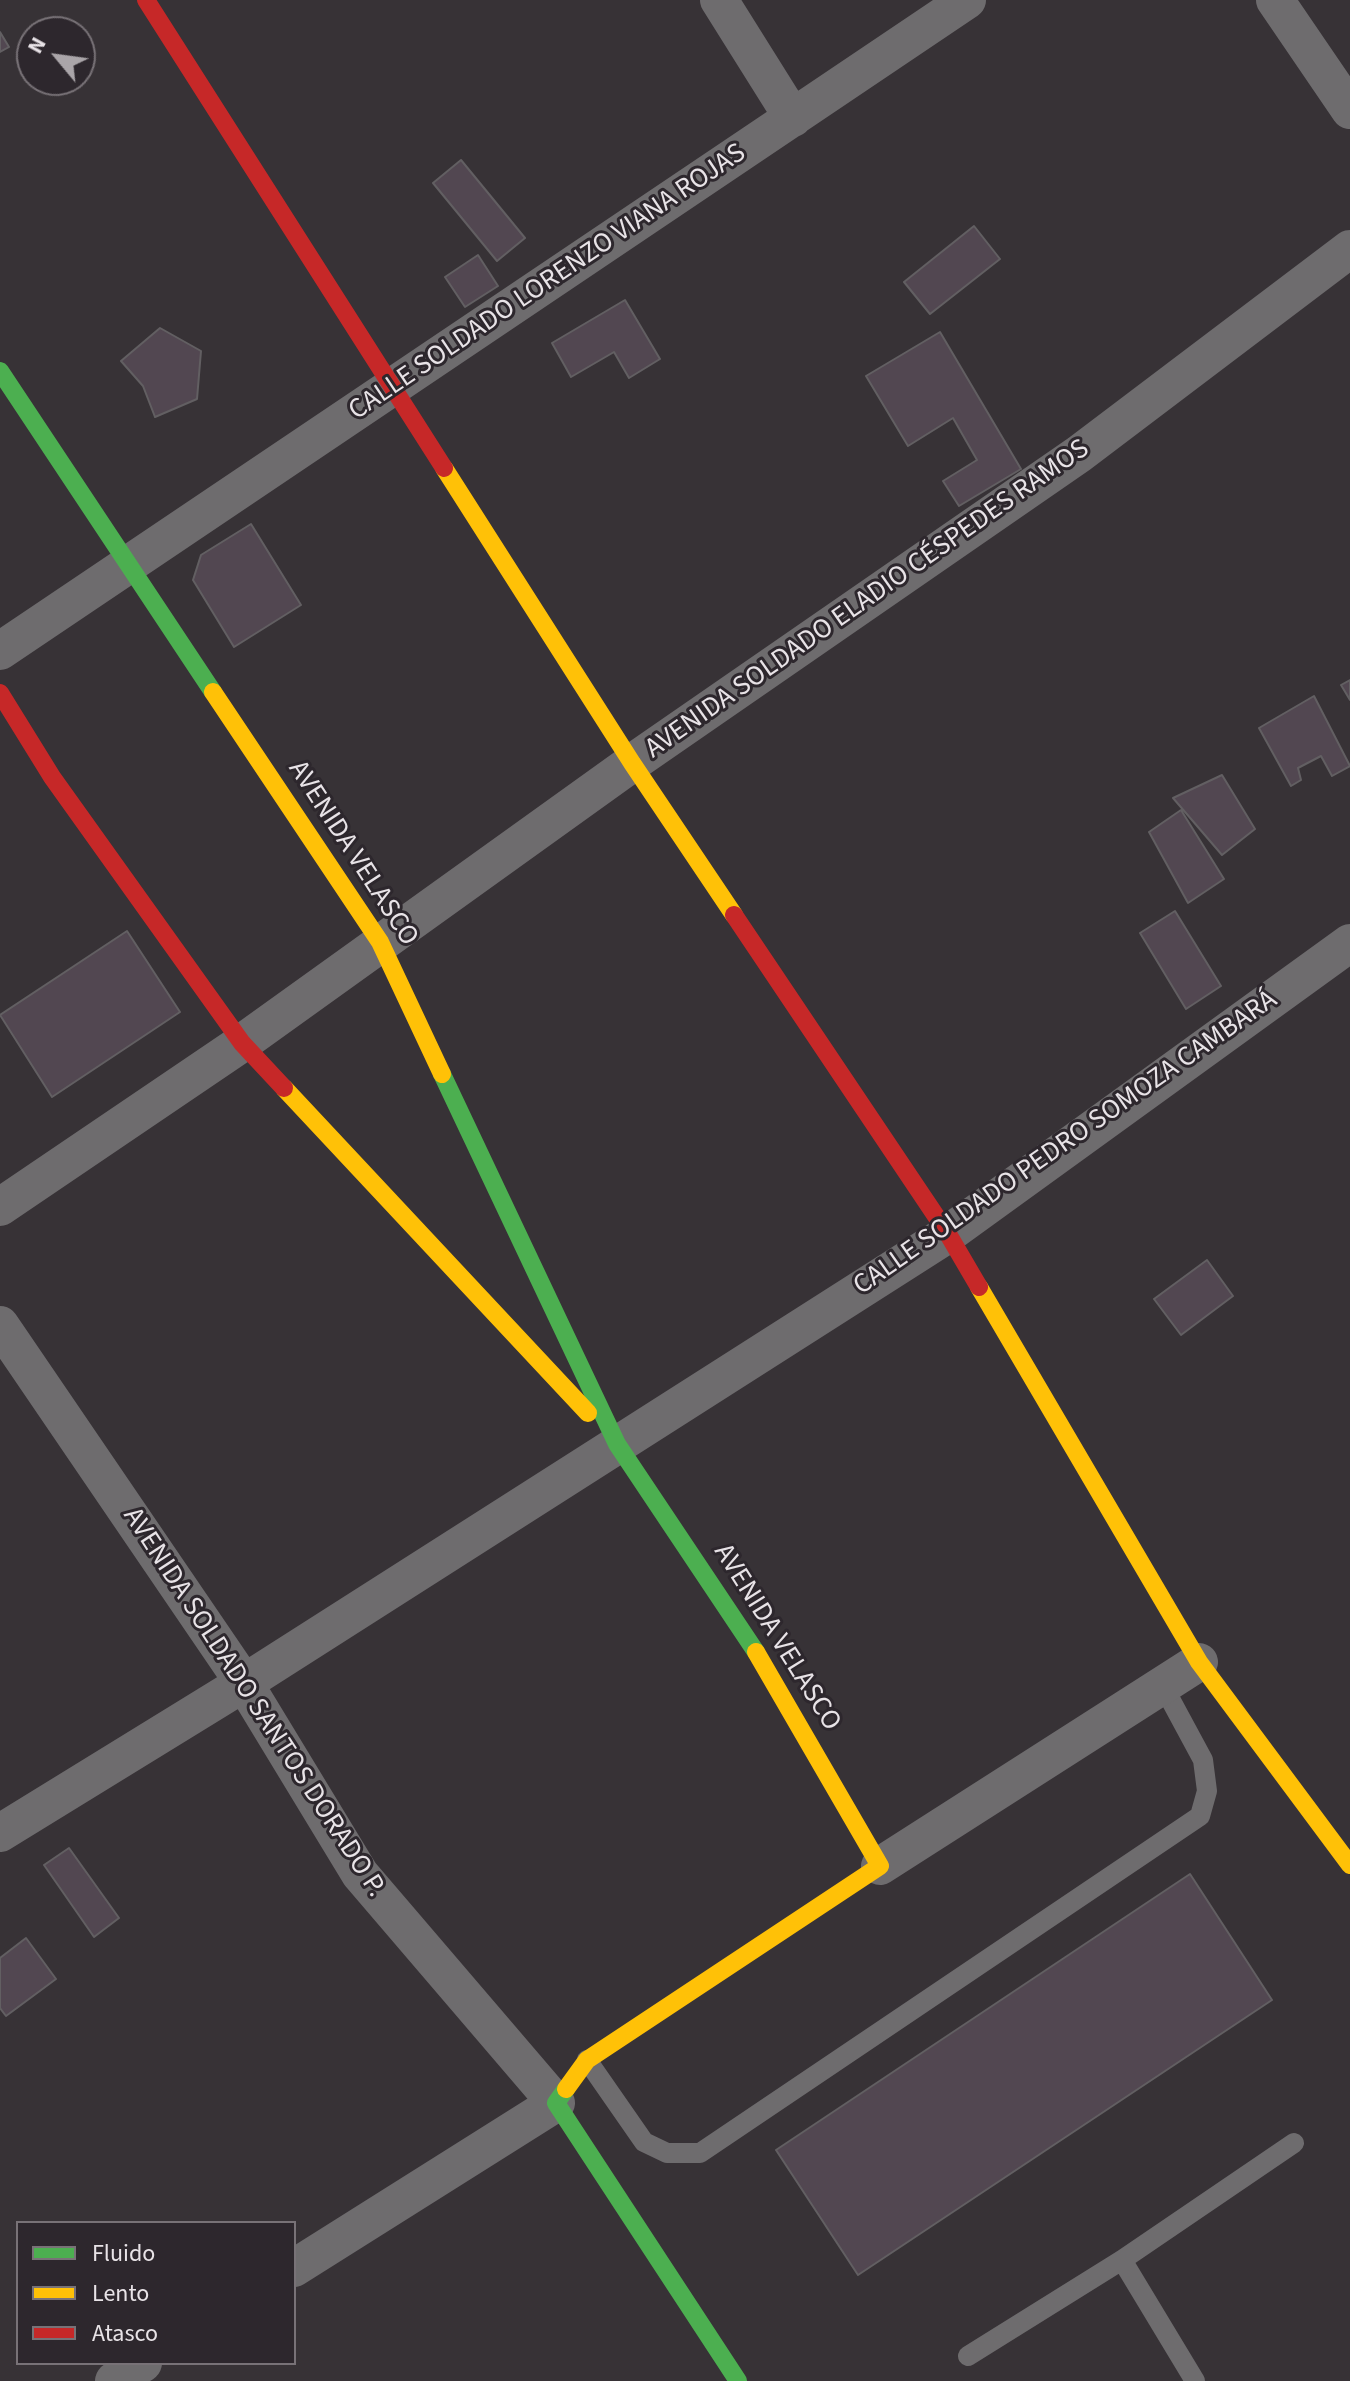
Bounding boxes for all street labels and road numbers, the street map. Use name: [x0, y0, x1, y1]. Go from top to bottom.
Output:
street label: CALLE SOLDADO LORENZO VIANA ROJAS: [343, 137, 753, 429]
street label: AVENIDA SOLDADO ELADIO CÉSPEDES RAMOS: [640, 433, 1096, 767]
street label: AVENIDA VELASCO: [280, 755, 424, 953]
street label: CALLE SOLDADO PEDRO SOMOZA CAMBARÁ: [848, 984, 1284, 1304]
street label: AVENIDA SOLDADO SANTOS DORADO P.: [114, 1502, 392, 1904]
street label: AVENIDA VELASCO: [705, 1538, 847, 1738]

